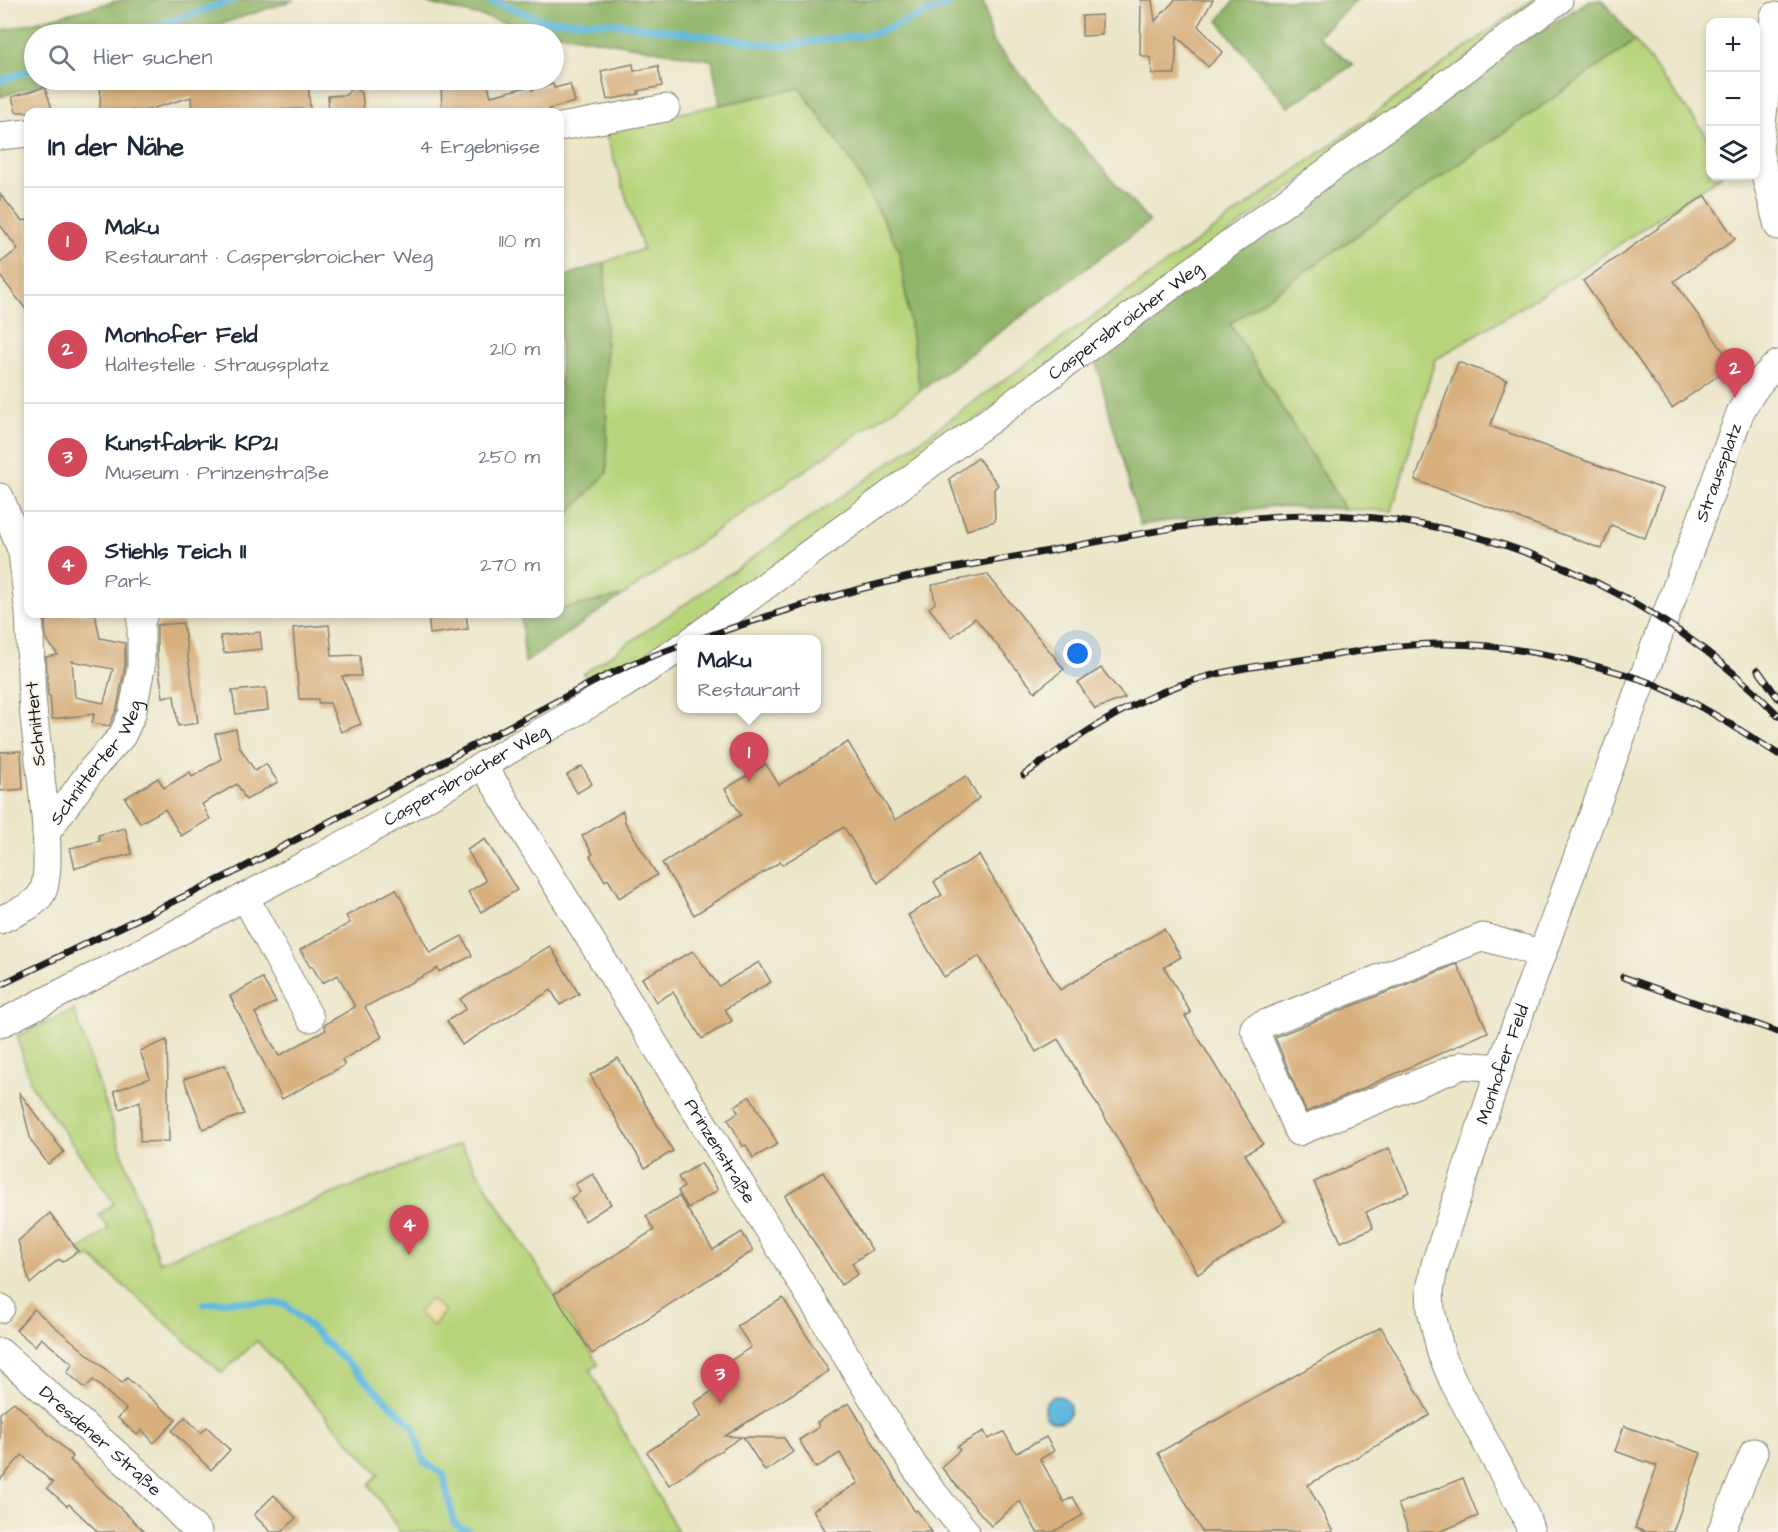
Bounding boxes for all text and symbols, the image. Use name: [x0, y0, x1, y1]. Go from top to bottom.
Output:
map controls: [1706, 18, 1760, 180]
button: +: [1706, 18, 1760, 72]
search box: [24, 24, 564, 90]
icon: search: [45, 41, 78, 74]
text: Hier suchen: [93, 42, 212, 73]
button: −: [1706, 72, 1760, 126]
button: layers: [1706, 126, 1760, 180]
text: In der Nähe: [48, 129, 184, 165]
text: 4 Ergebnisse: [419, 133, 540, 161]
text: Maku: [105, 212, 159, 243]
text: 1: [66, 227, 69, 255]
text: 110 m: [499, 227, 540, 255]
text: Restaurant · Caspersbroicher Weg: [105, 243, 433, 271]
street label: Caspersbroicher Weg: [1043, 256, 1208, 386]
text: Monhofer Feld: [105, 320, 258, 351]
text: 2: [62, 335, 73, 363]
text: 210 m: [490, 335, 540, 363]
pin: 2: [1716, 348, 1754, 398]
text: Haltestelle · Straussplatz: [105, 351, 329, 379]
street label: Straussplatz: [1689, 420, 1748, 526]
text: Kunstfabrik KP21: [105, 428, 278, 459]
text: 3: [62, 443, 73, 471]
text: 250 m: [478, 443, 540, 471]
text: Museum · Prinzenstraße: [105, 459, 329, 487]
text: Stiehls Teich II: [105, 536, 247, 567]
text: 4: [61, 551, 74, 579]
text: 270 m: [480, 551, 540, 579]
text: Park: [105, 567, 151, 595]
popup: [677, 635, 821, 713]
your location: [1063, 639, 1092, 668]
text: Maku: [698, 645, 752, 676]
text: Restaurant: [698, 676, 800, 704]
street label: Schnittert: [19, 680, 52, 767]
street label: Schnitterter Weg: [44, 698, 148, 830]
street label: Caspersbroicher Weg: [379, 719, 553, 833]
pin: 1: [730, 732, 768, 782]
street label: Monhofer Feld: [1470, 1001, 1535, 1127]
street label: Prinzenstraße: [678, 1094, 762, 1209]
pin: 4: [390, 1206, 428, 1255]
pin: 3: [700, 1354, 740, 1404]
street label: Dresdener Straße: [34, 1380, 167, 1502]

